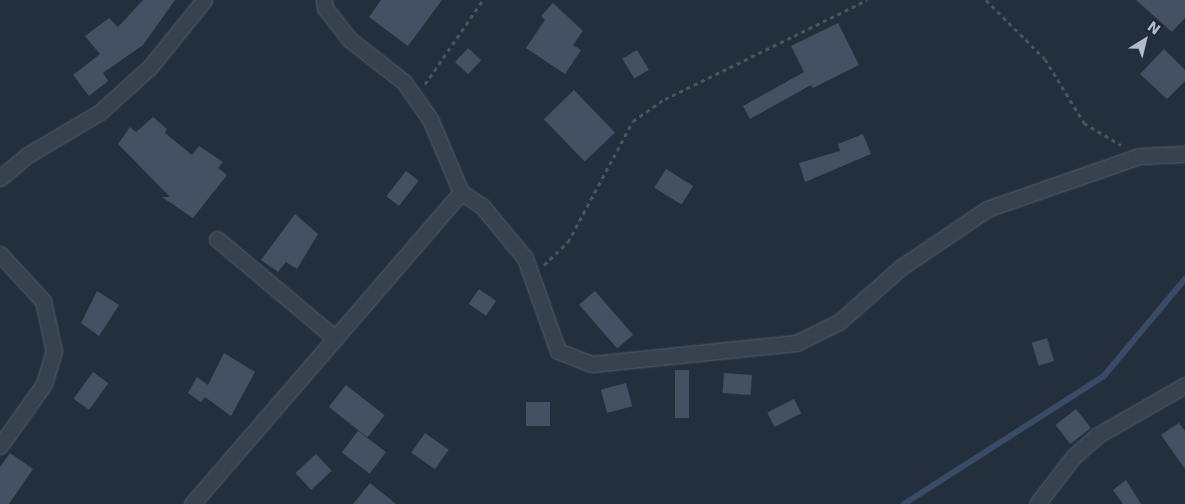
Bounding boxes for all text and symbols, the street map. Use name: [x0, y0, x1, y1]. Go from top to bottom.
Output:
north arrow: [1120, 15, 1170, 65]
text: N: [1144, 18, 1163, 38]

